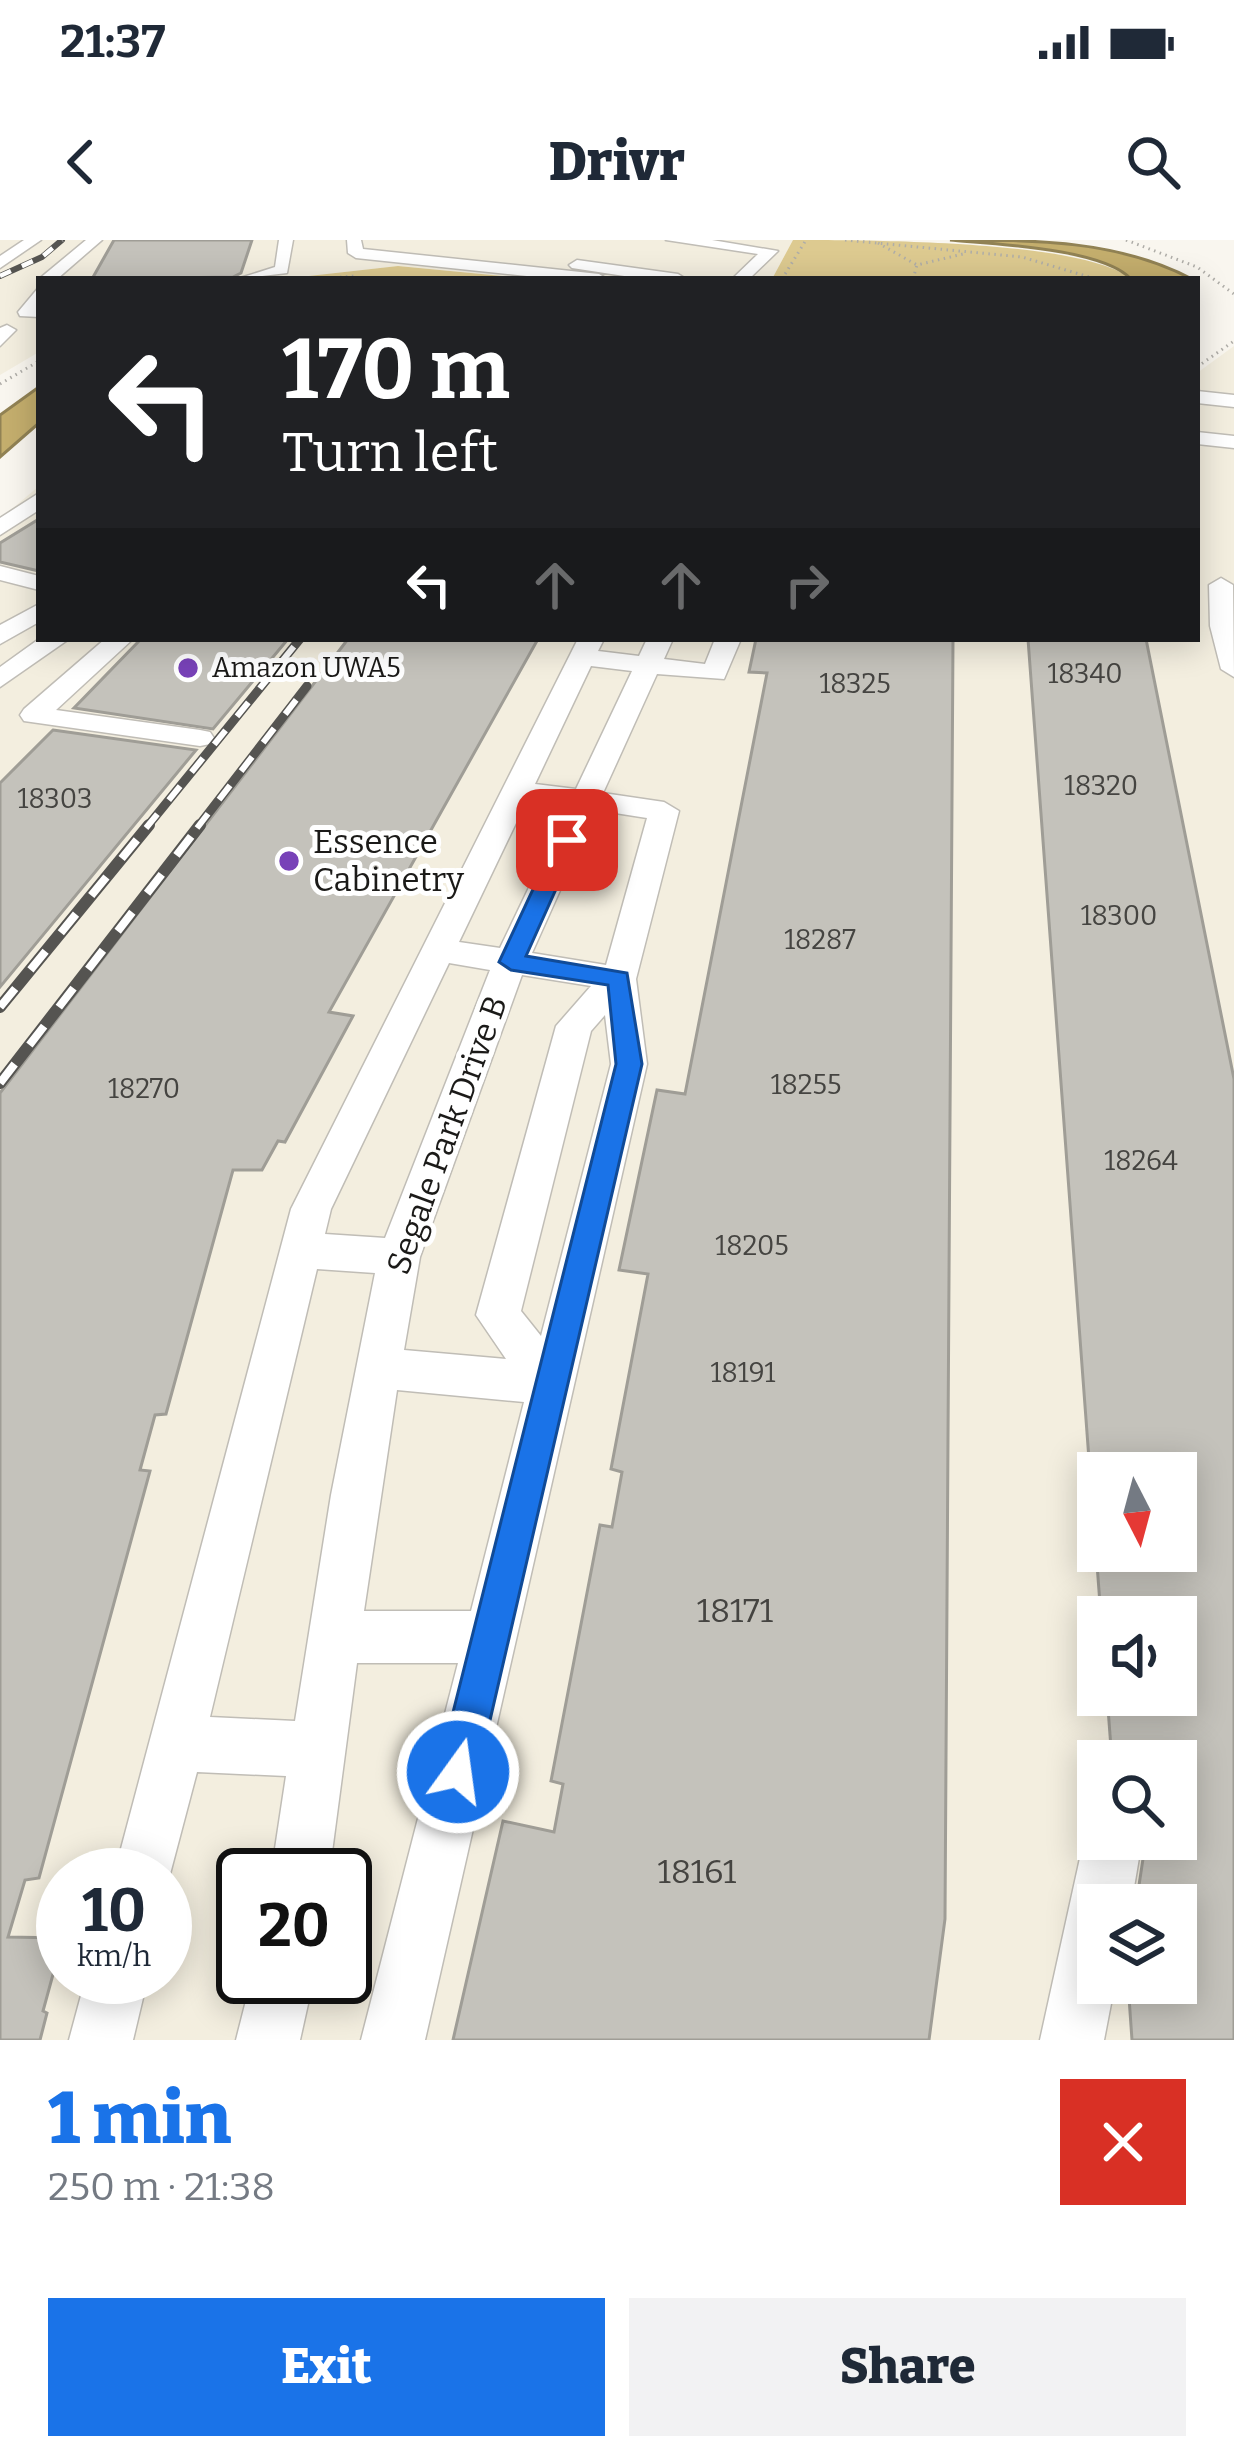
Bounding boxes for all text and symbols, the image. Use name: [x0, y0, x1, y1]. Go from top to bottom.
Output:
text: 21:37: [60, 15, 165, 69]
icon: back: [48, 129, 114, 195]
icon: search: [1120, 129, 1186, 195]
text: Drivr: [549, 130, 685, 194]
text: 170 m: [282, 319, 510, 420]
icon: left: [84, 324, 240, 480]
text: Turn left: [282, 421, 498, 485]
icon: left: [396, 552, 462, 618]
icon: ahead: [522, 552, 588, 618]
icon: ahead: [648, 552, 714, 618]
icon: right: [774, 552, 840, 618]
place label: Amazon UWA5: [212, 652, 401, 684]
marker: Amazon UWA5: [175, 655, 201, 681]
house number: 18340: [1047, 658, 1123, 690]
house number: 18325: [819, 668, 891, 700]
house number: 18320: [1064, 770, 1138, 802]
house number: 18303: [18, 783, 92, 815]
pin: [516, 789, 618, 891]
icon: arrive: [534, 807, 600, 873]
place label: Essence Cabinetry: [313, 822, 465, 900]
marker: Essence Cabinetry: [276, 848, 302, 874]
house number: 18300: [1081, 900, 1157, 932]
house number: 18287: [784, 924, 856, 956]
street label: Segale Park Drive B: [378, 990, 516, 1280]
house number: 18255: [771, 1069, 841, 1101]
house number: 18270: [108, 1073, 180, 1105]
house number: 18264: [1104, 1145, 1178, 1177]
house number: 18205: [715, 1230, 789, 1262]
house number: 18191: [711, 1357, 776, 1389]
north arrow: [1077, 1452, 1197, 1572]
map controls: [1077, 1452, 1197, 2004]
house number: 18171: [697, 1591, 773, 1631]
button: sound: [1077, 1596, 1197, 1716]
position arrow: [395, 1709, 521, 1835]
button: search: [1077, 1740, 1197, 1860]
speed limit sign: 20: [216, 1848, 372, 2004]
house number: 18161: [657, 1852, 737, 1892]
text: 10: [82, 1875, 146, 1947]
button: layers: [1077, 1884, 1197, 2004]
text: km/h: [77, 1938, 151, 1974]
text: 1 min: [48, 2076, 231, 2162]
button: close: [1060, 2079, 1186, 2205]
text: 250 m · 21:38: [48, 2164, 275, 2210]
button: Exit: [48, 2298, 605, 2436]
button: Share: [629, 2298, 1186, 2436]

